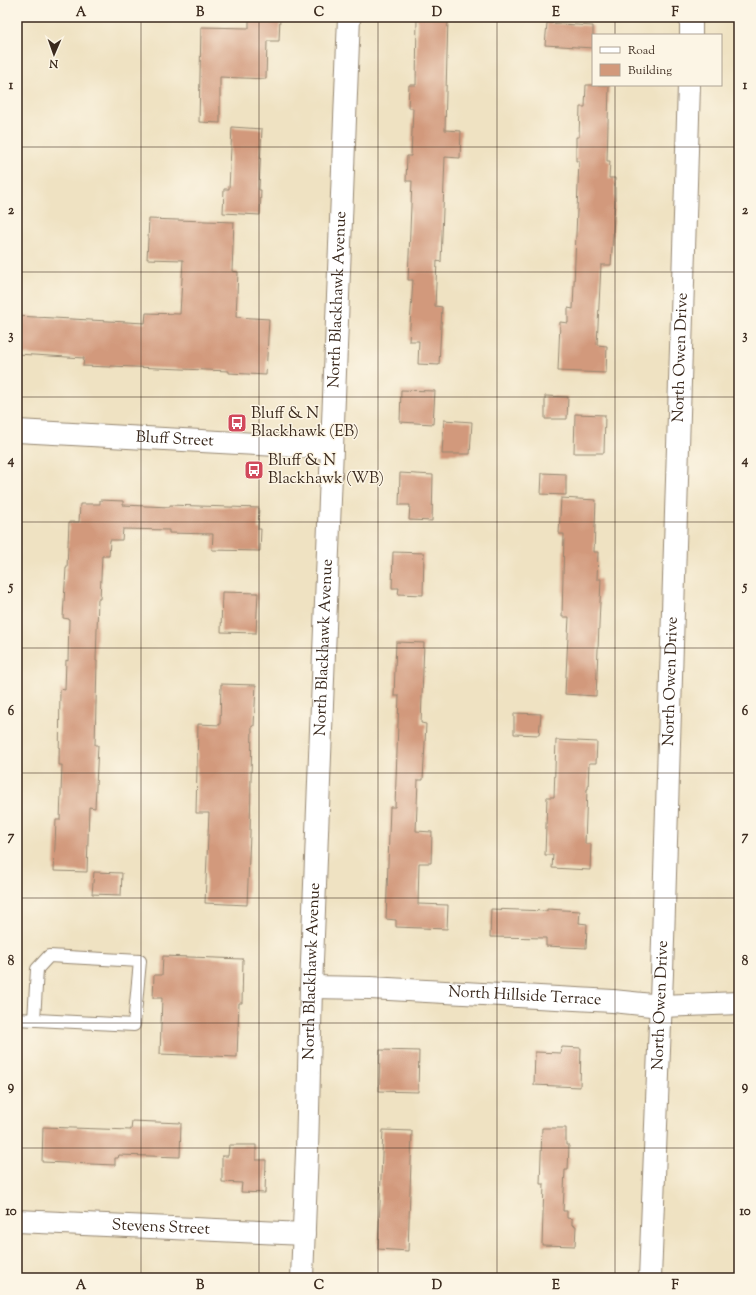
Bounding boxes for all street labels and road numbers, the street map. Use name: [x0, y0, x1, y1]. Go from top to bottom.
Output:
street label: North Blackhawk Avenue: [323, 211, 353, 389]
street label: North Owen Drive: [667, 292, 694, 423]
street label: Bluff Street: [135, 426, 215, 453]
street label: North Blackhawk Avenue: [309, 558, 339, 736]
street label: North Owen Drive: [657, 616, 684, 747]
street label: North Blackhawk Avenue: [298, 882, 327, 1060]
street label: North Owen Drive: [647, 940, 674, 1070]
street label: North Hillside Terrace: [447, 981, 602, 1012]
street label: Stevens Street: [111, 1214, 211, 1241]

